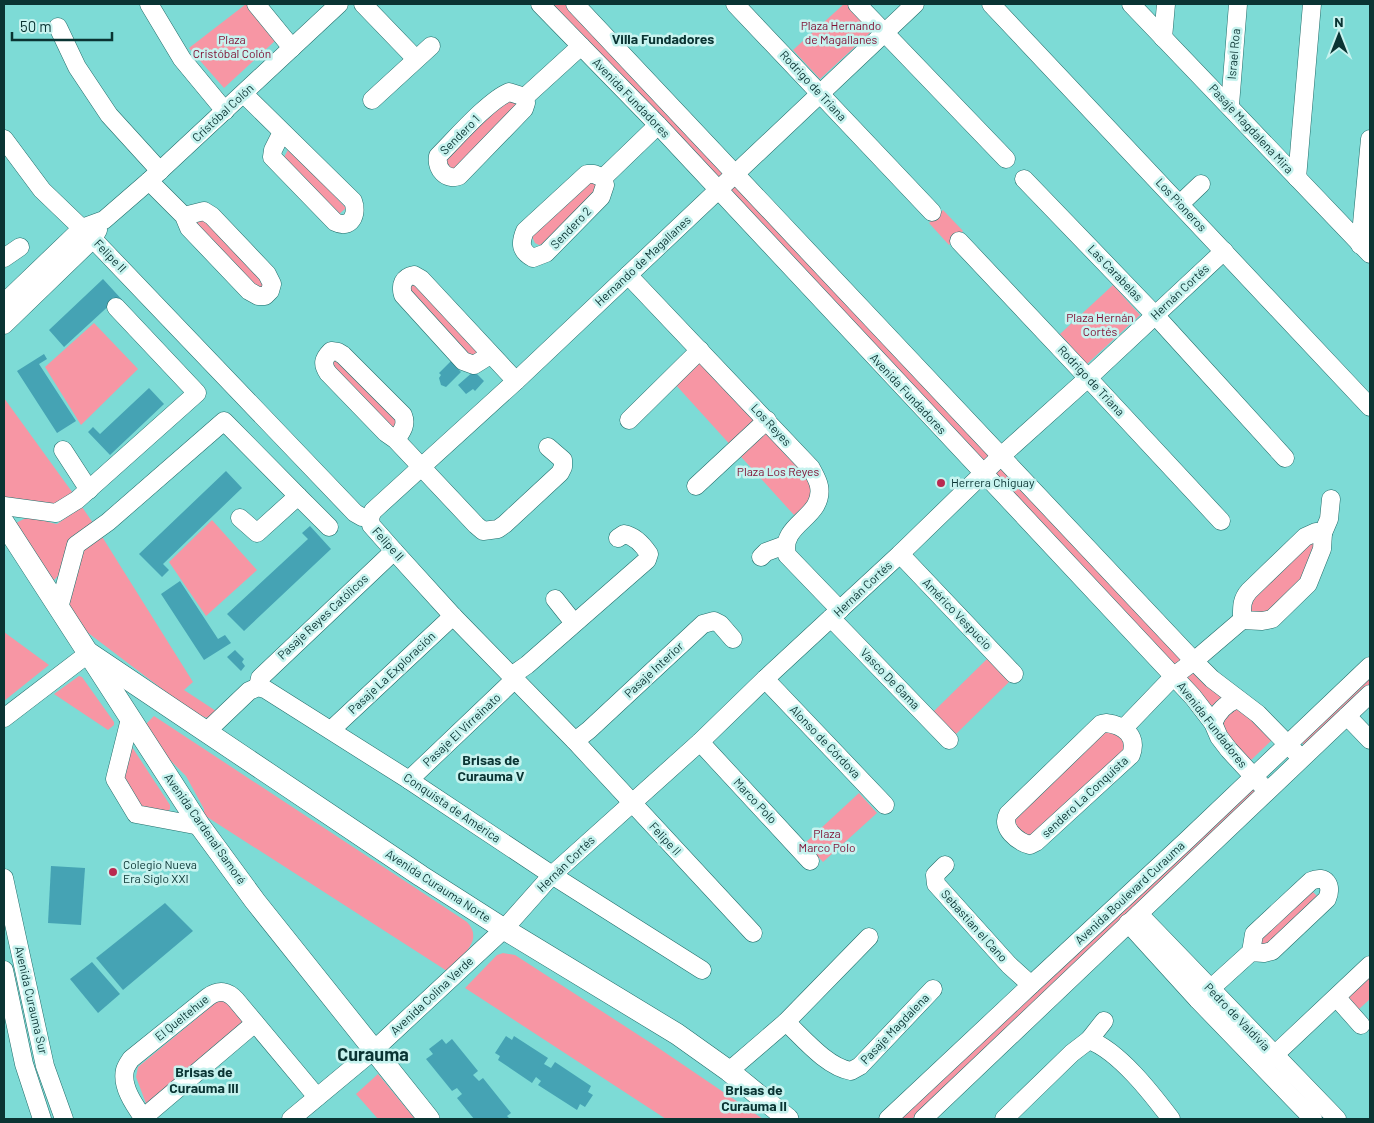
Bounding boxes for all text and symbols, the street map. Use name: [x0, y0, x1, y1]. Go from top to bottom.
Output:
scale bar: [12, 10, 112, 42]
north arrow: [1314, 10, 1364, 60]
text: N: [1334, 13, 1344, 30]
text: 50 m: [20, 17, 52, 35]
park label: Plaza Hernando de Magallanes: [801, 18, 881, 46]
street label: Israel Roa: [1224, 28, 1242, 80]
district label: Villa Fundadores: [612, 30, 714, 47]
park label: Plaza Cristóbal Colón: [193, 32, 271, 60]
street label: Rodrigo de Triana: [778, 47, 850, 123]
street label: Avenida Fundadores: [590, 55, 673, 140]
street label: Cristóbal Colón: [189, 80, 256, 144]
street label: Pasaje Magdalena Mira: [1207, 81, 1297, 176]
street label: Sendero 1: [437, 112, 482, 157]
street label: Los Pioneros: [1154, 175, 1210, 234]
street label: Sendero 2: [547, 204, 594, 251]
street label: Hernando de Magallanes: [592, 212, 693, 308]
street label: Felipe II: [92, 236, 130, 275]
street label: Las Carabelas: [1086, 241, 1146, 303]
street label: Hernán Cortés: [1147, 261, 1212, 322]
park label: Plaza Hernán Cortés: [1066, 310, 1134, 338]
street label: Rodrigo de Triana: [1056, 342, 1128, 418]
street label: Avenida Fundadores: [868, 350, 950, 437]
street label: Los Reyes: [749, 400, 795, 448]
park label: Plaza Los Reyes: [737, 464, 819, 478]
place label: Herrera Chiguay: [951, 475, 1035, 489]
marker: Herrera Chiguay: [935, 477, 947, 489]
street label: Felipe II: [370, 524, 407, 563]
street label: Hernán Cortés: [830, 558, 895, 619]
street label: Pasaje Reyes Católicos: [274, 571, 371, 662]
street label: Américo Vespucio: [920, 575, 995, 652]
street label: Pasaje La Exploración: [345, 628, 438, 716]
street label: Pasaje Interior: [621, 638, 686, 700]
street label: Vasco De Gama: [858, 645, 923, 712]
street label: Avenida Fundadores: [1175, 679, 1251, 770]
street label: Pasaje El Virreinato: [420, 690, 503, 769]
street label: Alonso de Córdova: [787, 702, 864, 781]
district label: Brisas de Curauma V: [457, 751, 525, 784]
street label: sendero La Conquista: [1038, 753, 1130, 840]
street label: Avenida Cardenal Samoré: [162, 770, 249, 887]
street label: Conquista de América: [401, 770, 504, 845]
street label: Marco Polo: [731, 775, 780, 826]
street label: Felipe II: [647, 819, 685, 858]
park label: Plaza Marco Polo: [799, 826, 855, 854]
street label: Hernán Cortés: [534, 832, 597, 894]
street label: Avenida Boulevard Curauma: [1072, 838, 1187, 947]
street label: Avenida Curauma Norte: [383, 846, 494, 924]
place label: Colegio Nueva Era Siglo XXI: [123, 857, 197, 885]
marker: Colegio Nueva Era Siglo XXI: [107, 866, 119, 878]
street label: Sebastian el Cano: [939, 886, 1011, 964]
street label: Avenida Curauma Sur: [13, 944, 51, 1056]
street label: Avenida Colina Verde: [387, 953, 476, 1037]
street label: Pedro de Valdivia: [1202, 980, 1273, 1053]
street label: Pasaje Magdalena: [857, 990, 931, 1066]
street label: El Queltehue: [152, 991, 211, 1043]
district label: Curauma: [337, 1043, 409, 1065]
district label: Brisas de Curauma III: [169, 1063, 239, 1096]
district label: Brisas de Curauma II: [721, 1081, 787, 1114]

